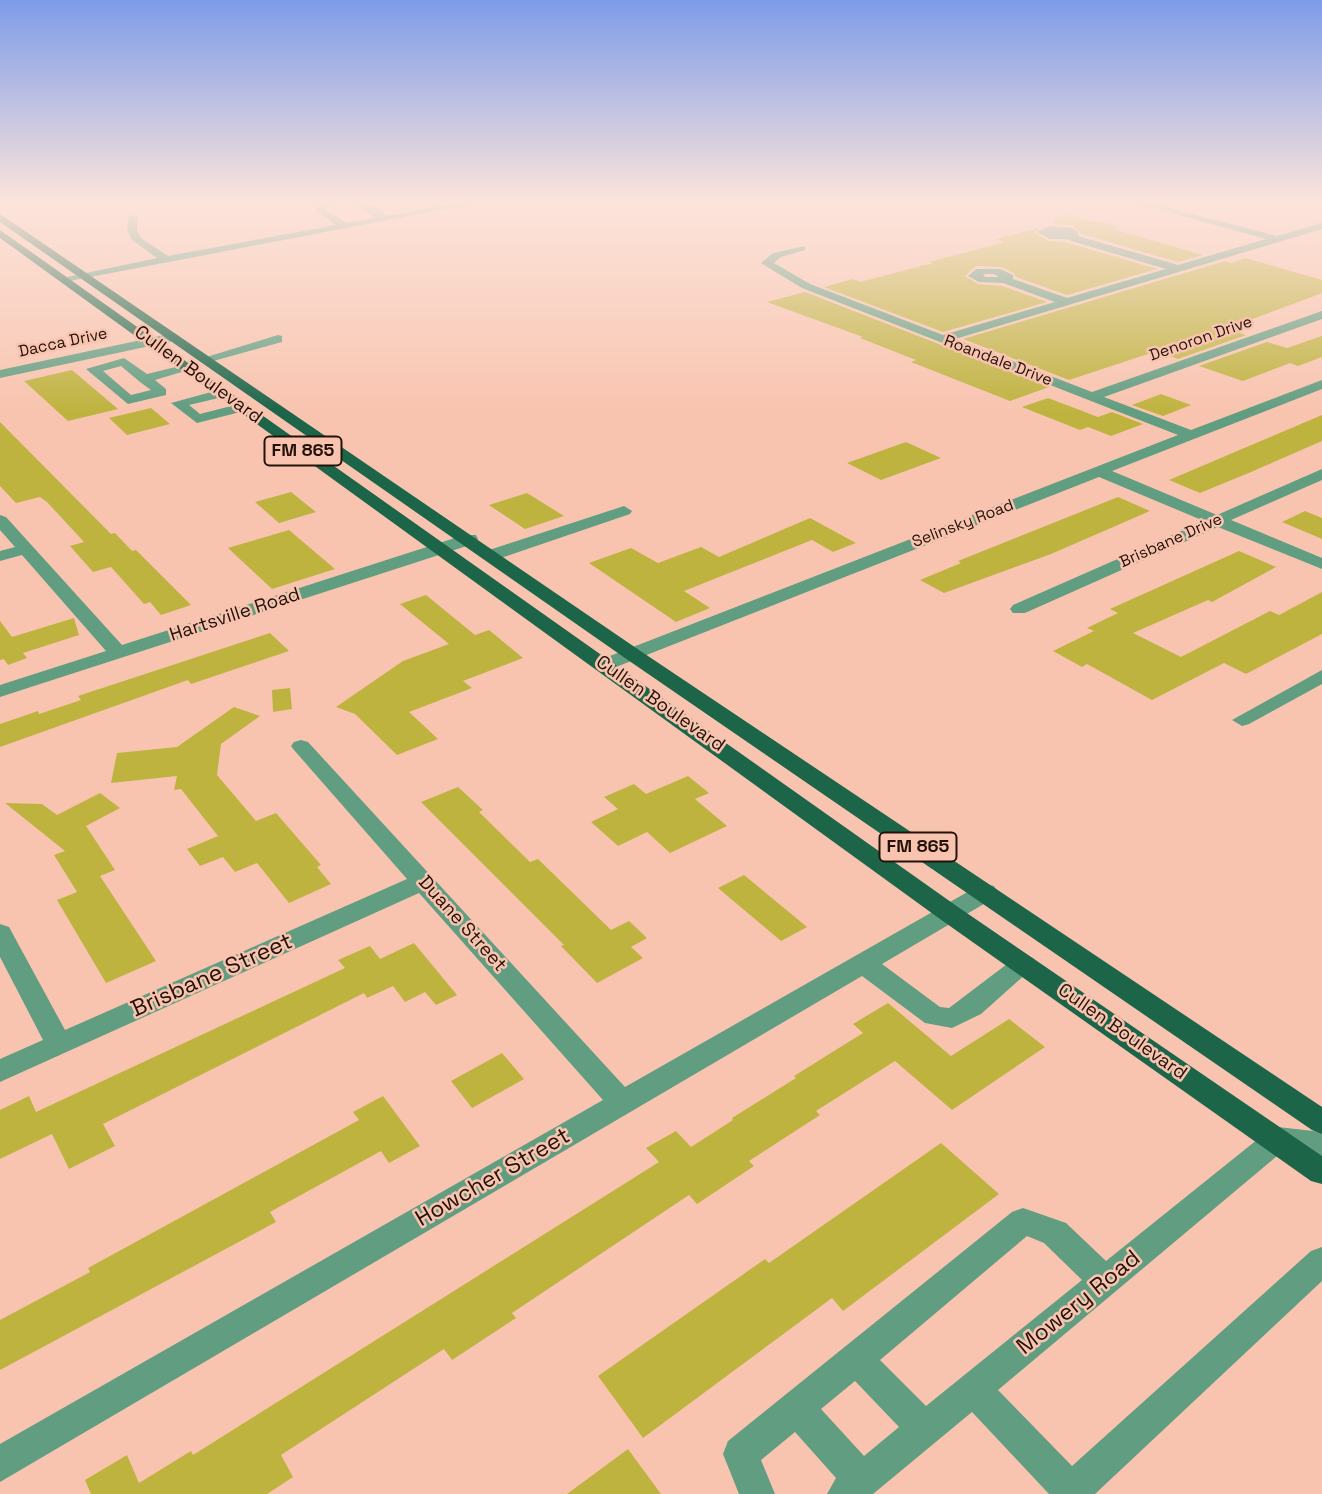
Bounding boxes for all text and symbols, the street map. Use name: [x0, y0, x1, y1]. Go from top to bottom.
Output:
street label: Denoron Drive: [1147, 312, 1255, 366]
street label: Cullen Boulevard: [130, 321, 266, 429]
street label: Dacca Drive: [17, 324, 109, 362]
street label: Roandale Drive: [941, 332, 1055, 390]
road number: FM 865: [264, 436, 342, 466]
street label: Selinsky Road: [910, 496, 1016, 552]
street label: Brisbane Drive: [1117, 510, 1225, 572]
street label: Hartsville Road: [167, 583, 303, 647]
street label: Cullen Boulevard: [591, 651, 729, 757]
road number: FM 865: [880, 832, 956, 862]
street label: Duane Street: [413, 871, 511, 977]
street label: Brisbane Street: [127, 928, 297, 1024]
street label: Cullen Boulevard: [1053, 979, 1191, 1085]
street label: Howcher Street: [411, 1123, 575, 1233]
street label: Mowery Road: [1012, 1245, 1146, 1361]

